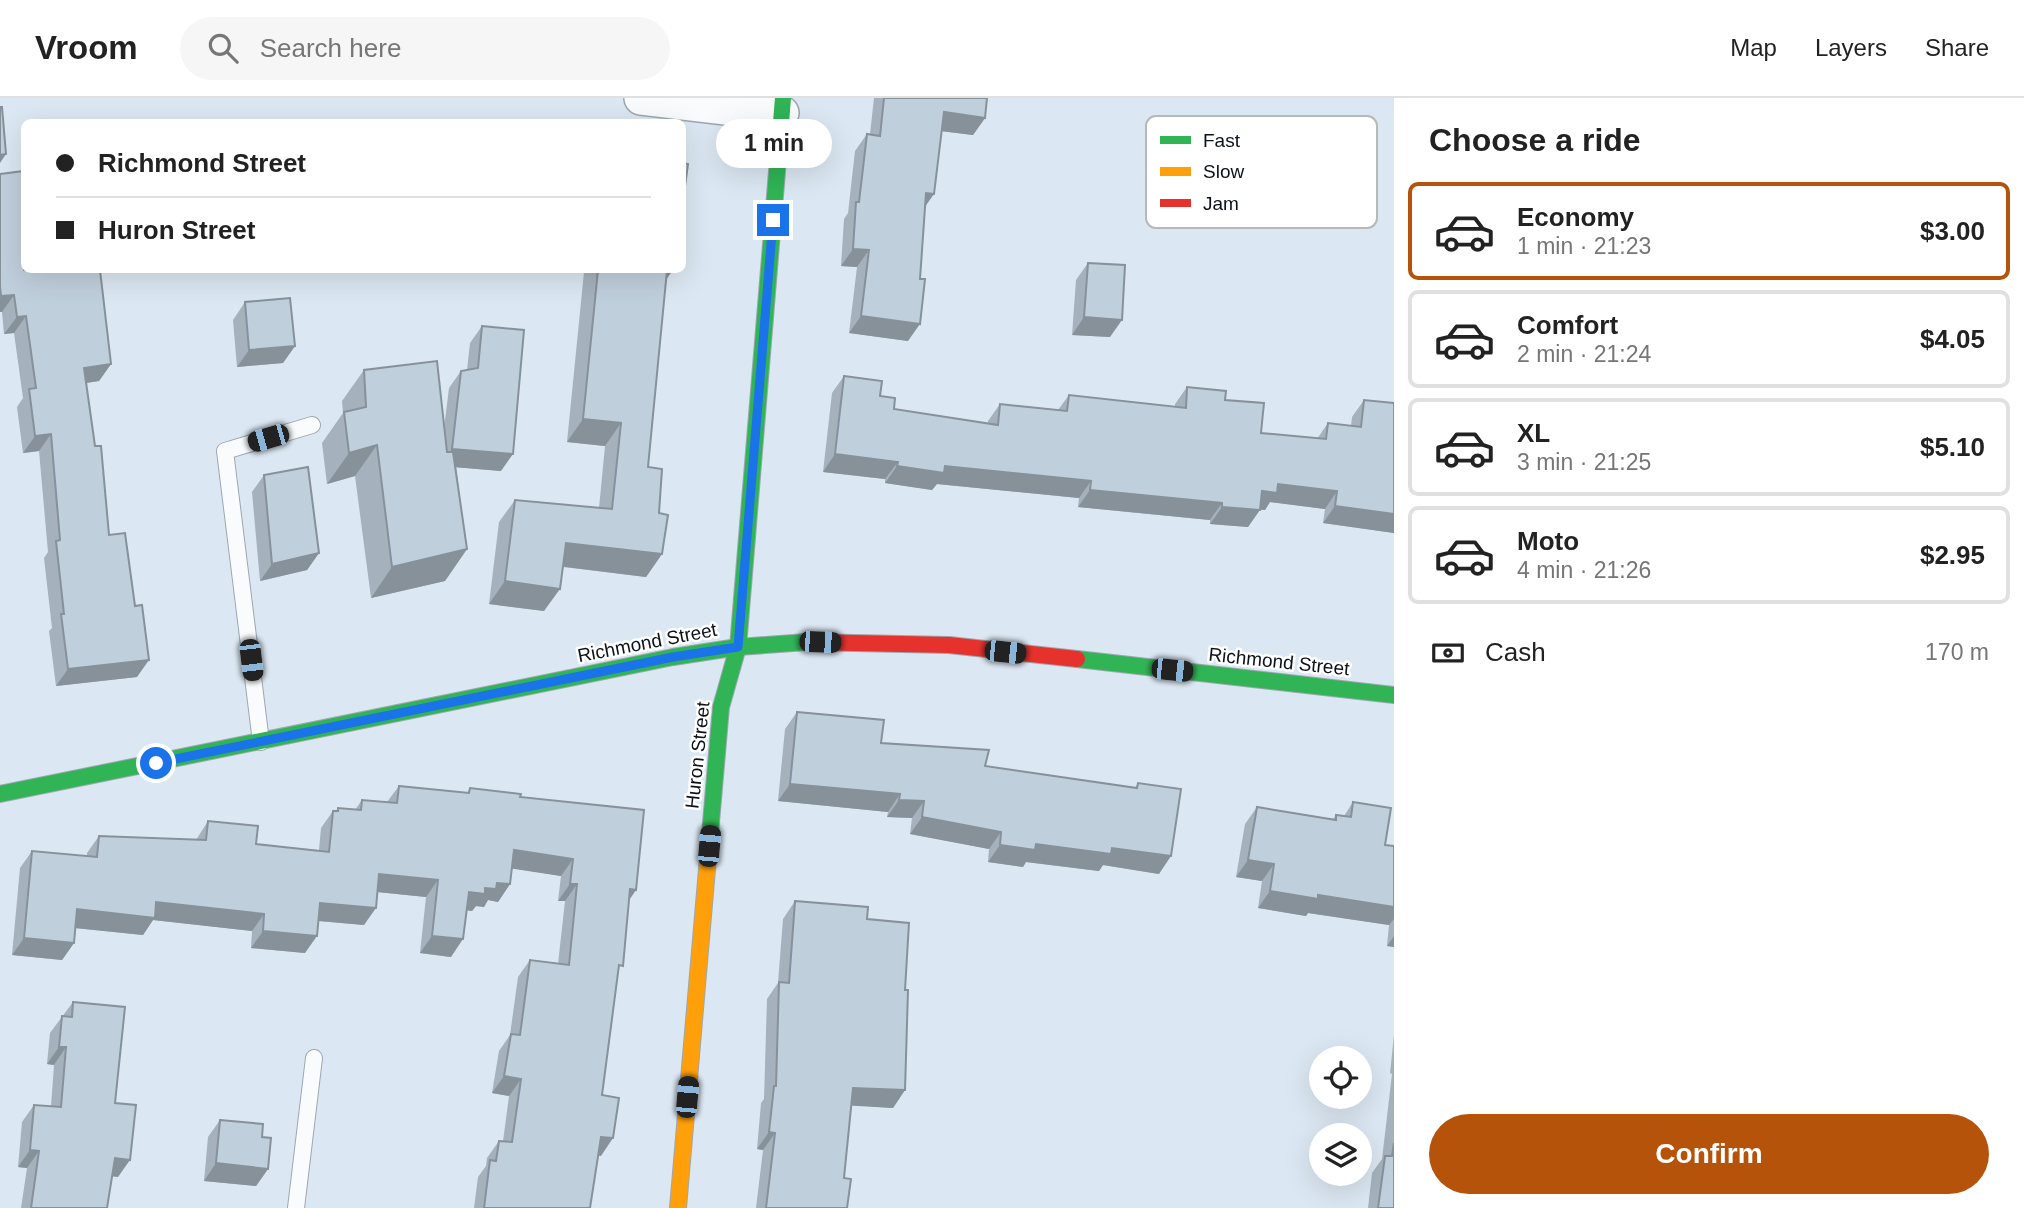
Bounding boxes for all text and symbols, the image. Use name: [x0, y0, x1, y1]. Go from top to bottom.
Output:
search box: [180, 17, 670, 80]
text: Vroom: [35, 29, 138, 66]
icon: search: [204, 29, 242, 67]
text: Search here: [260, 33, 401, 63]
text: Map: [1730, 34, 1777, 61]
text: Layers: [1815, 34, 1887, 61]
text: Share: [1925, 34, 1989, 61]
legend: [1146, 116, 1377, 228]
callout: 1 min: [715, 118, 831, 167]
text: Choose a ride: [1429, 122, 1641, 158]
text: 1 min: [744, 130, 804, 156]
text: Fast: [1203, 130, 1241, 151]
text: Richmond Street: [98, 148, 306, 178]
text: Slow: [1203, 161, 1244, 182]
text: Jam: [1203, 193, 1239, 214]
icon: car: [1433, 200, 1496, 263]
text: Economy: [1517, 202, 1634, 232]
route end: [757, 204, 789, 236]
text: Huron Street: [98, 215, 255, 245]
text: $3.00: [1920, 216, 1985, 246]
text: 1 min · 21:23: [1517, 233, 1651, 259]
icon: car: [1433, 308, 1496, 371]
text: Comfort: [1517, 310, 1618, 340]
text: $4.05: [1920, 324, 1985, 354]
text: 2 min · 21:24: [1517, 341, 1651, 367]
icon: car: [1433, 416, 1496, 479]
text: XL: [1517, 418, 1550, 448]
car: [245, 422, 292, 454]
text: $5.10: [1920, 432, 1985, 462]
text: 3 min · 21:25: [1517, 449, 1651, 475]
icon: car: [1433, 524, 1496, 587]
text: Moto: [1517, 526, 1579, 556]
text: $2.95: [1920, 540, 1985, 570]
text: 4 min · 21:26: [1517, 557, 1651, 583]
street label: Richmond Street: [576, 619, 719, 666]
car: [799, 631, 842, 653]
icon: cash: [1429, 634, 1467, 672]
text: Cash: [1485, 637, 1546, 667]
car: [239, 638, 264, 682]
car: [984, 639, 1027, 665]
text: 170 m: [1925, 639, 1989, 665]
street label: Richmond Street: [1207, 644, 1351, 679]
car: [1151, 657, 1194, 683]
street label: Huron Street: [681, 700, 714, 810]
route start: [140, 747, 172, 779]
car: [697, 824, 722, 868]
map controls: [1309, 1046, 1372, 1186]
button: locate: [1309, 1046, 1372, 1109]
car: [675, 1075, 700, 1119]
button: Confirm: [1429, 1114, 1989, 1194]
button: layers: [1309, 1123, 1372, 1186]

